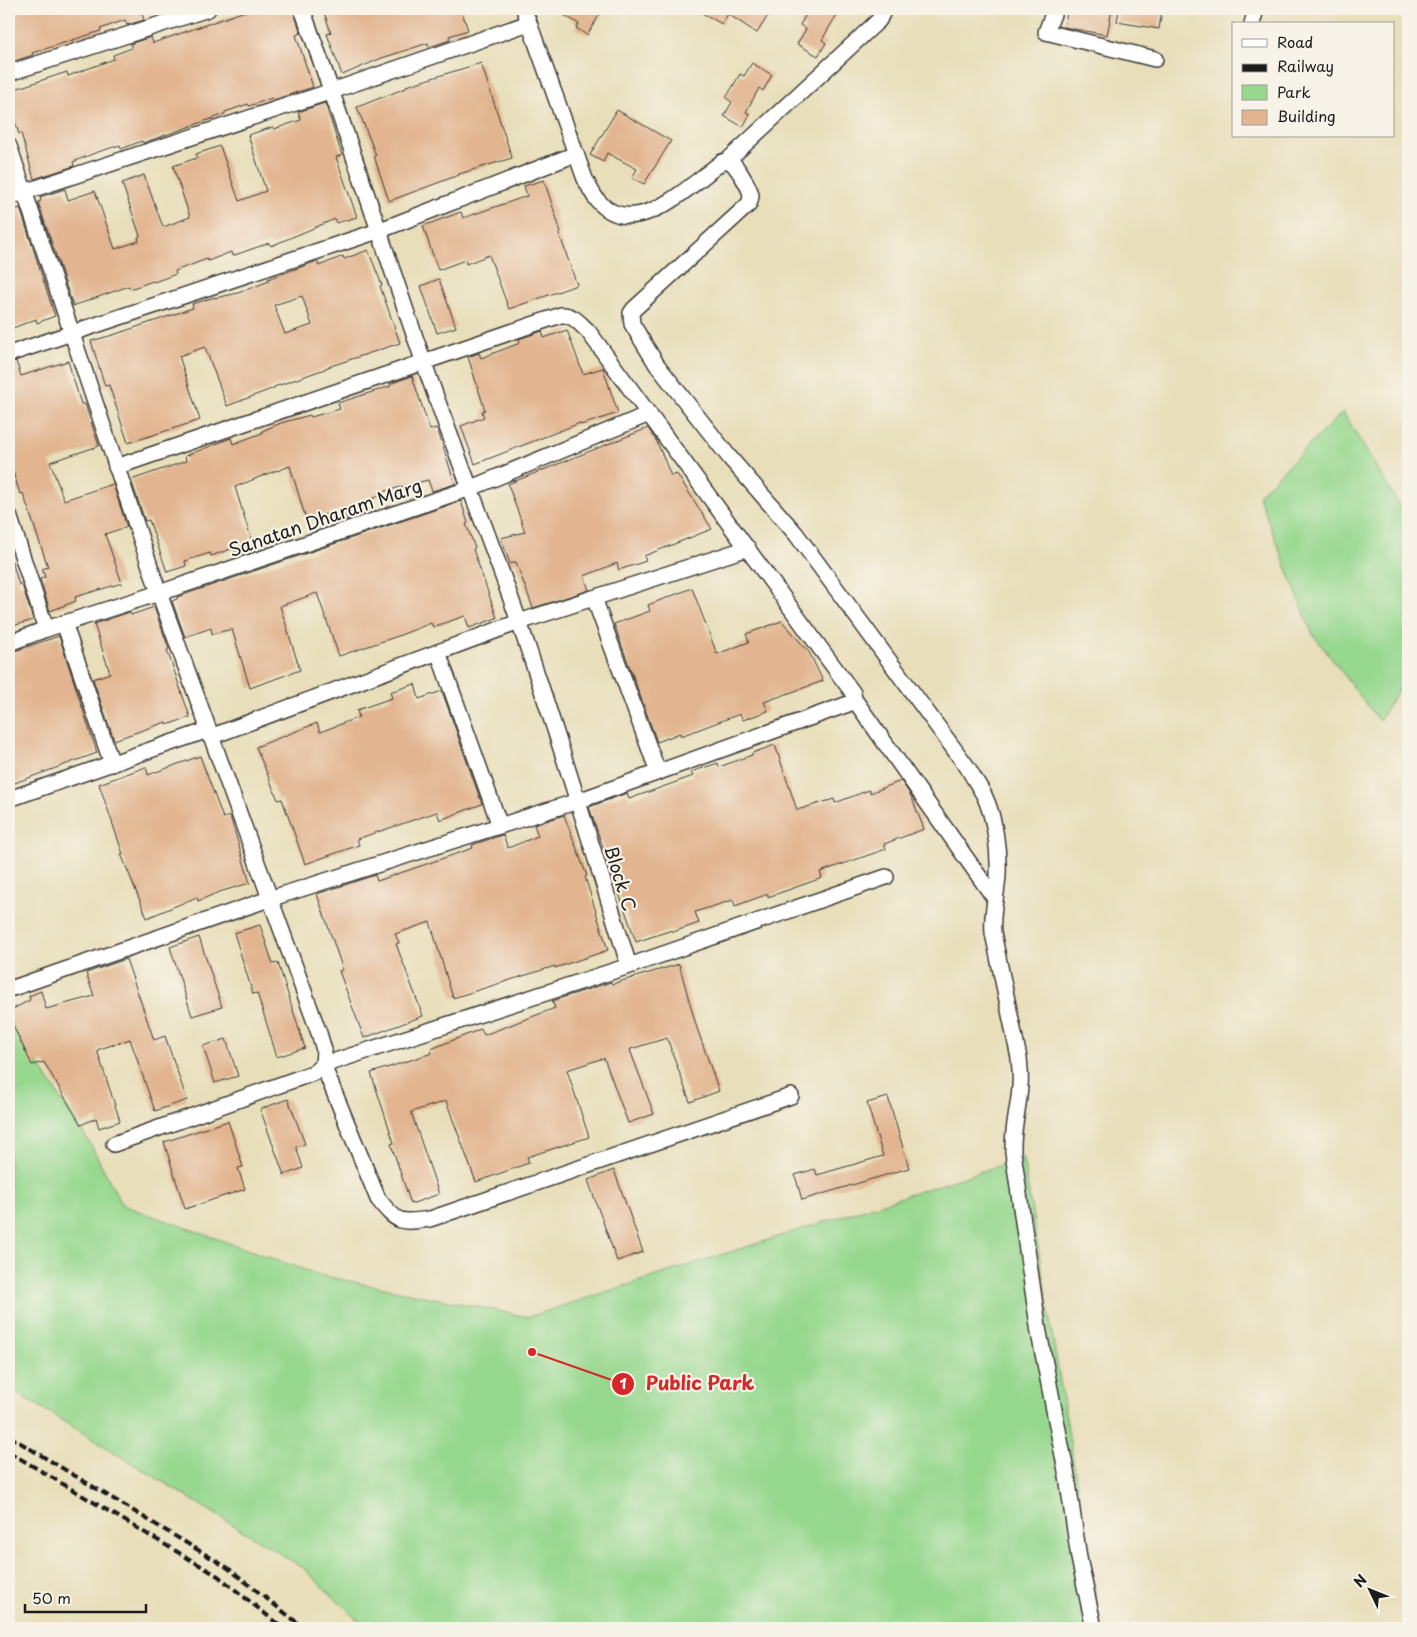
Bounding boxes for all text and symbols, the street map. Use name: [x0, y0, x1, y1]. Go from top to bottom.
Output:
legend: [1232, 22, 1394, 138]
text: Road: [1277, 30, 1313, 53]
text: Railway: [1277, 54, 1334, 77]
text: Park: [1277, 80, 1311, 103]
text: Building: [1277, 104, 1336, 127]
street label: Sanatan Dharam Marg: [225, 471, 425, 563]
street label: Block C: [598, 842, 644, 914]
callout: Public Park: [610, 1367, 764, 1401]
text: Public Park: [646, 1368, 755, 1396]
text: 1: [619, 1371, 627, 1394]
north arrow: [1344, 1564, 1394, 1614]
text: N: [1349, 1570, 1372, 1592]
scale bar: [25, 1582, 146, 1614]
text: 50 m: [32, 1586, 71, 1609]

